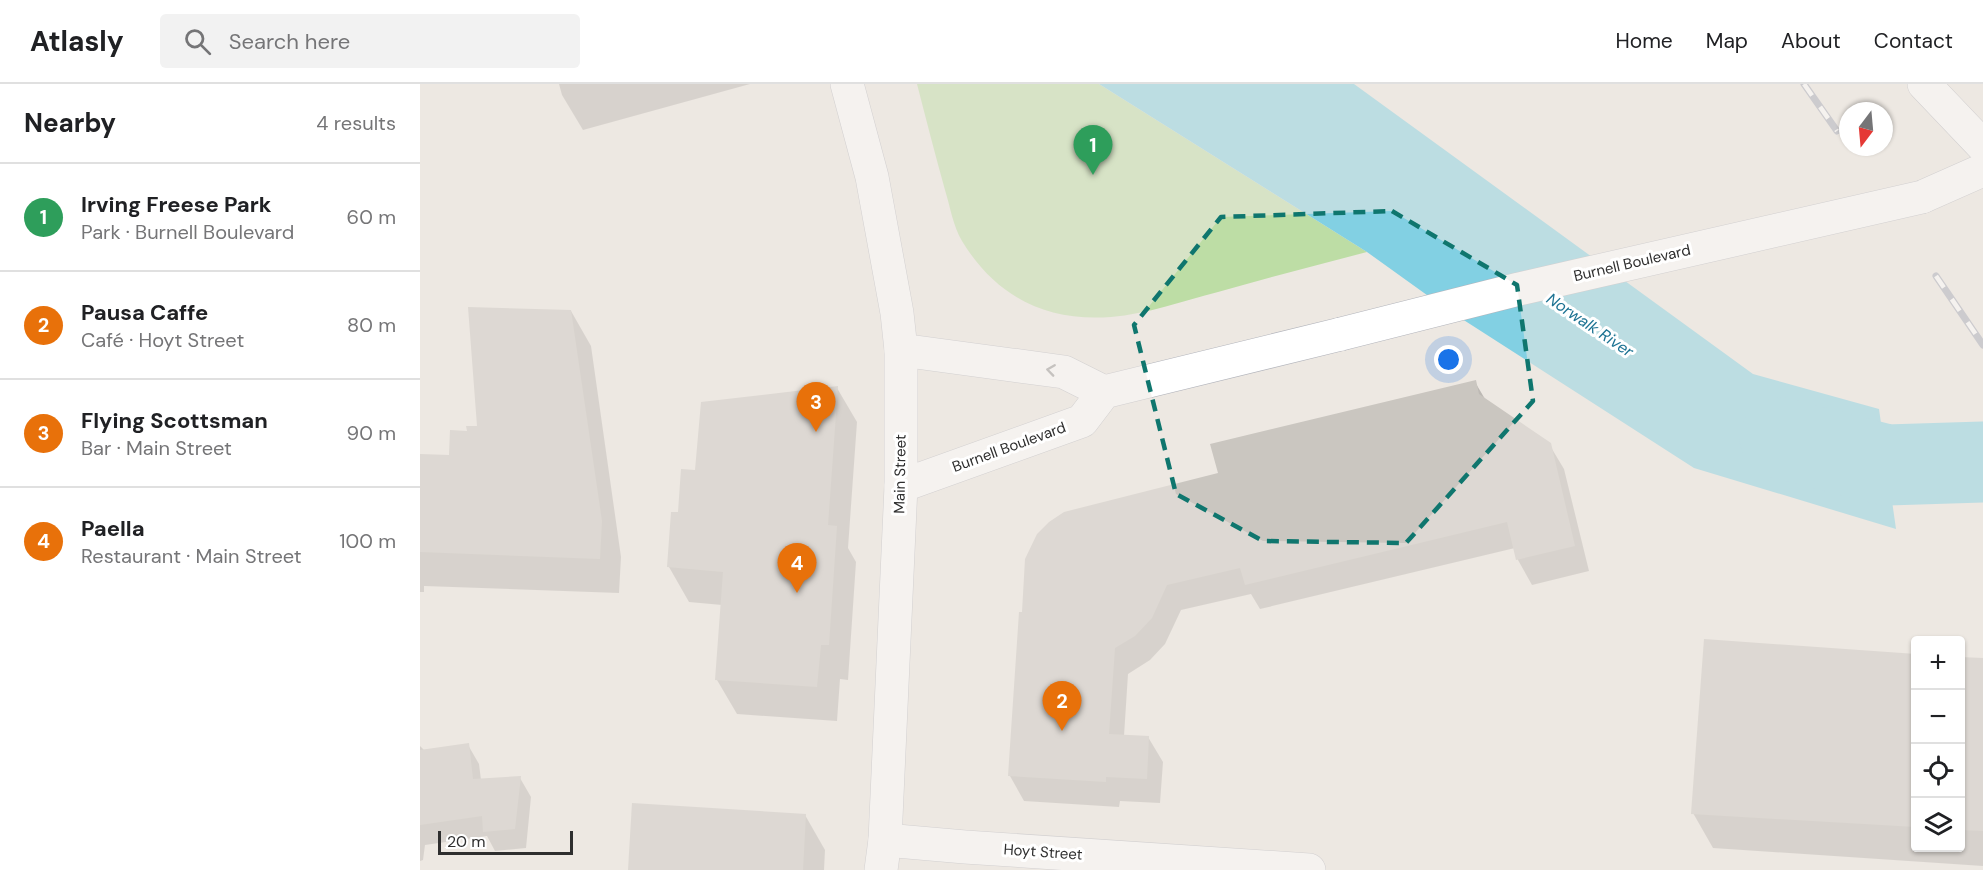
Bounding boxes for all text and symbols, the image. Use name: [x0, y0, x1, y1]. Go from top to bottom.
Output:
search box: [160, 14, 580, 68]
text: Atlasly: [30, 23, 124, 60]
icon: search: [181, 25, 214, 58]
text: Search here: [229, 27, 350, 56]
text: Home: [1615, 27, 1673, 55]
text: Map: [1706, 27, 1748, 55]
text: About: [1781, 27, 1841, 55]
text: Contact: [1874, 27, 1953, 55]
north arrow: [1839, 102, 1893, 156]
text: Nearby: [24, 106, 116, 140]
text: 4 results: [316, 110, 396, 136]
pin: 1: [1074, 126, 1112, 175]
text: Irving Freese Park: [81, 190, 271, 219]
text: 1: [40, 204, 47, 230]
text: 60 m: [347, 204, 396, 230]
text: Park · Burnell Boulevard: [81, 219, 294, 245]
street label: Burnell Boulevard: [1572, 240, 1692, 286]
water label: Norwalk River: [1542, 288, 1638, 362]
text: Pausa Caffe: [81, 298, 208, 327]
text: 2: [38, 312, 49, 338]
text: 80 m: [347, 312, 396, 338]
text: Café · Hoyt Street: [81, 327, 244, 353]
your location: [1434, 345, 1463, 374]
one-way arrow: [1046, 364, 1055, 376]
pin: 3: [796, 382, 836, 432]
text: Flying Scottsman: [81, 406, 268, 435]
street label: Burnell Boulevard: [949, 417, 1069, 477]
text: 3: [37, 420, 50, 446]
text: 90 m: [347, 420, 396, 446]
street label: Main Street: [889, 434, 911, 514]
text: Bar · Main Street: [81, 435, 232, 461]
text: Paella: [81, 514, 145, 543]
text: 4: [37, 528, 50, 554]
text: 100 m: [339, 528, 396, 554]
text: Restaurant · Main Street: [81, 543, 302, 569]
pin: 4: [778, 544, 817, 593]
map controls: [1911, 636, 1965, 852]
button: +: [1911, 636, 1965, 690]
pin: 2: [1042, 682, 1082, 731]
button: −: [1911, 690, 1965, 744]
button: locate: [1911, 744, 1965, 798]
button: layers: [1911, 798, 1965, 852]
scale bar: [438, 828, 573, 856]
text: 20 m: [447, 831, 486, 852]
street label: Hoyt Street: [1003, 839, 1083, 865]

